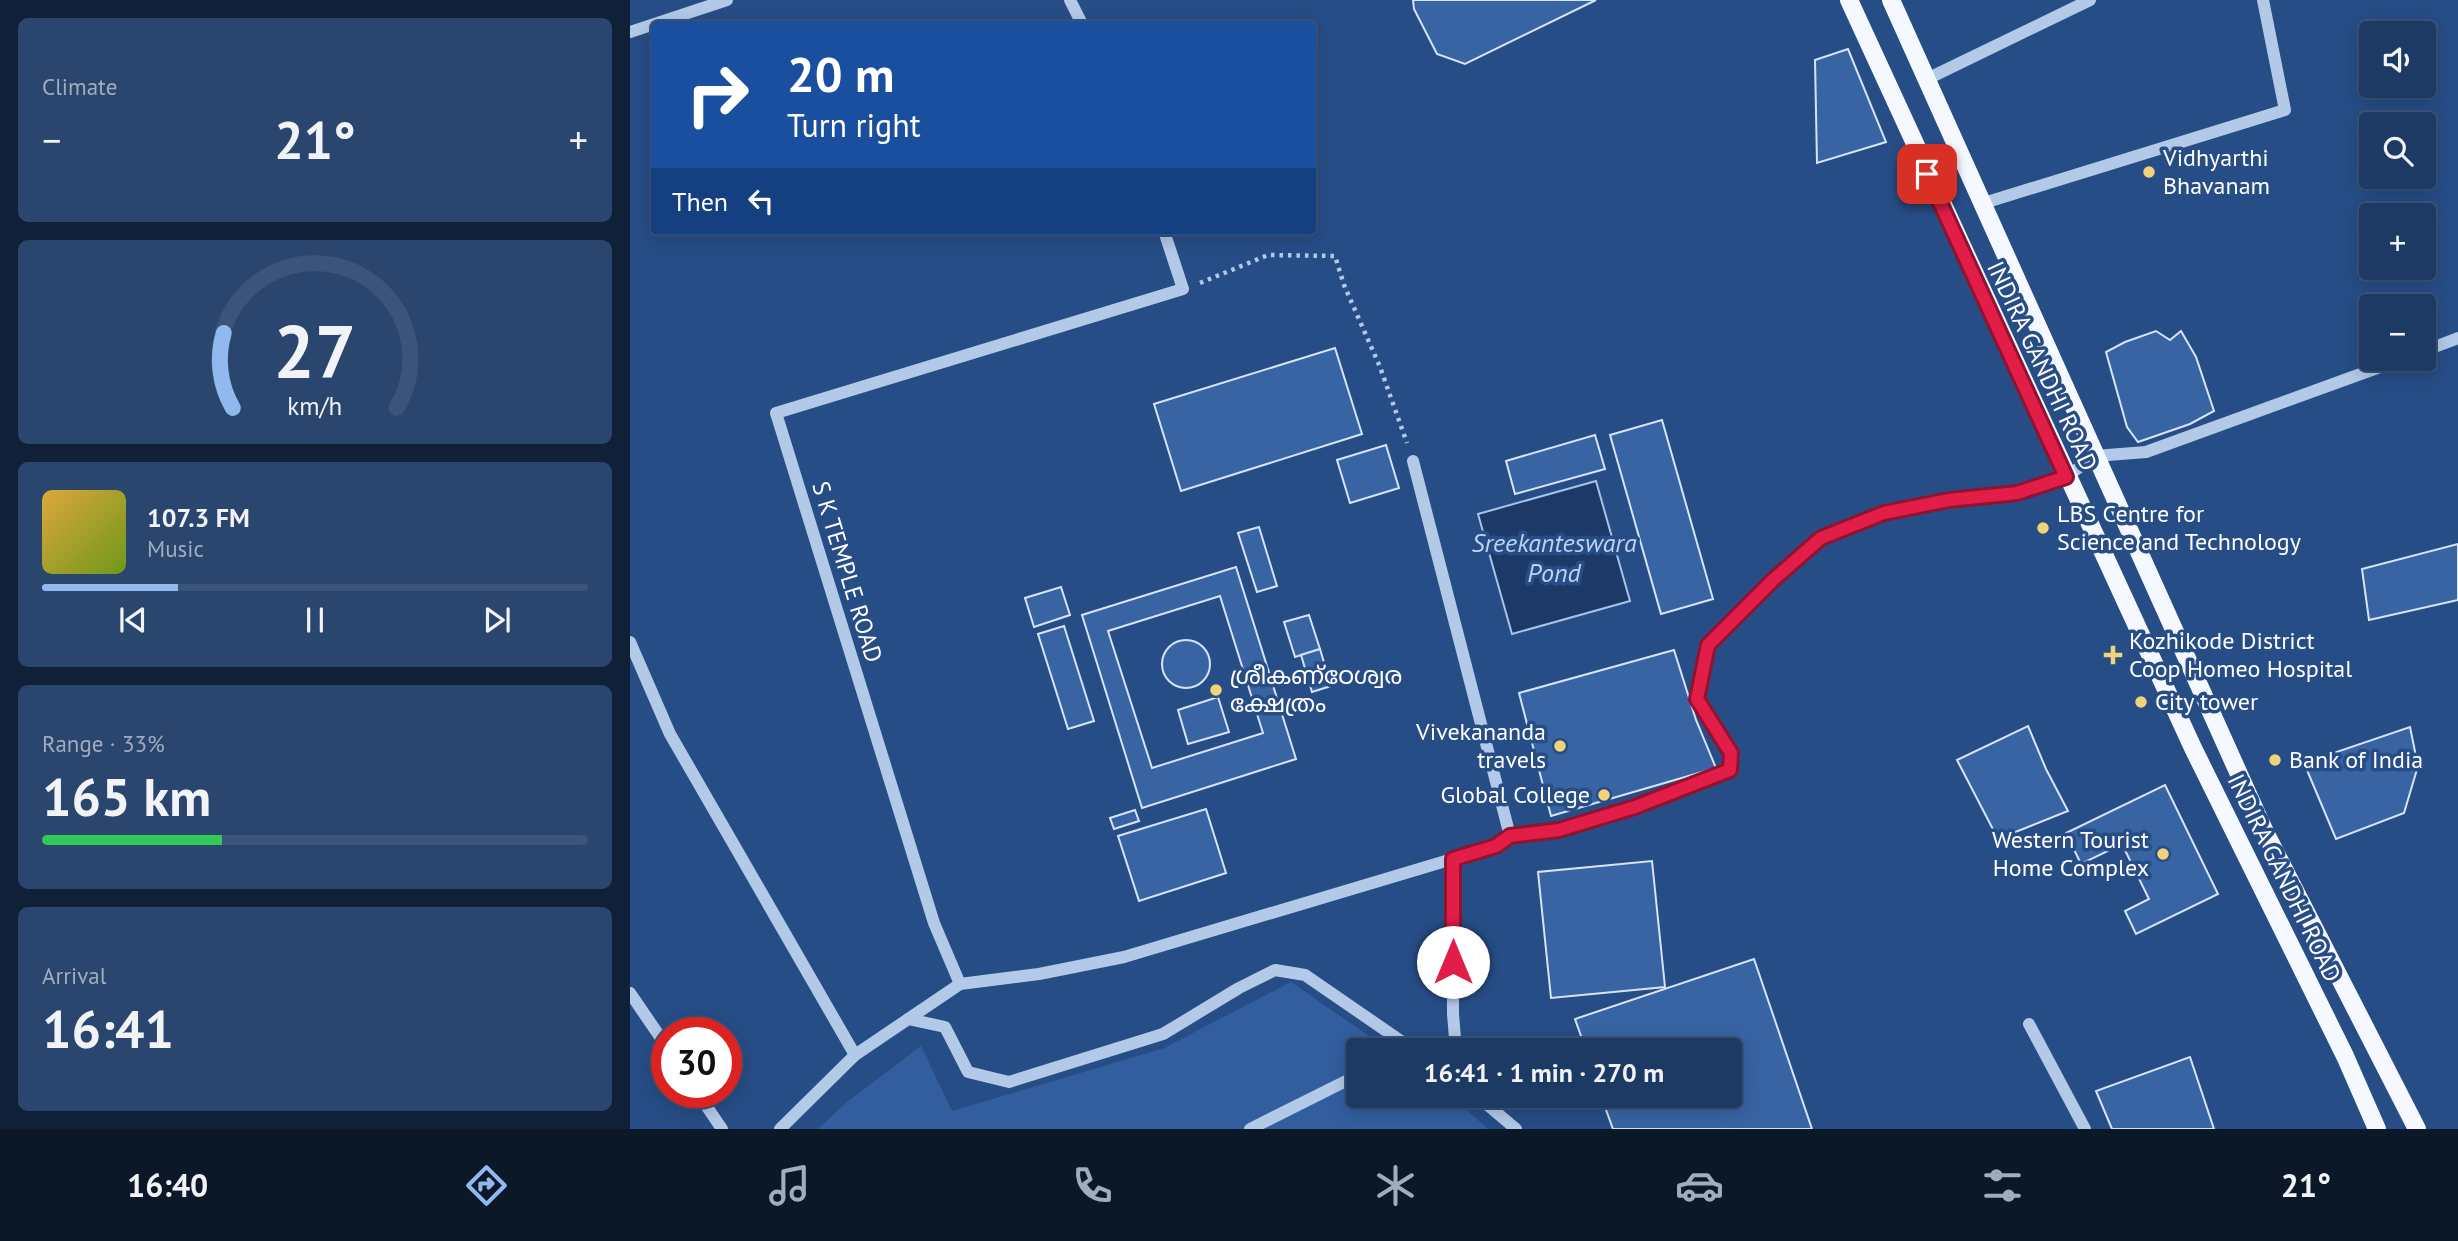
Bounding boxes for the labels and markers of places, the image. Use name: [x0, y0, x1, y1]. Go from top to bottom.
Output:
place label: Vidhyarthi Bhavanam: [2162, 142, 2270, 201]
pin: [1897, 144, 1957, 204]
marker: Vidhyarthi Bhavanam: [2141, 164, 2157, 180]
place label: LBS Centre for Science and Technology: [2057, 498, 2301, 557]
marker: LBS Centre for Science and Technology: [2035, 520, 2051, 536]
place label: Kozhikode District Coop Homeo Hospital: [2129, 625, 2352, 684]
marker: Kozhikode District Coop Homeo Hospital: [2103, 645, 2123, 665]
place label: ശ്രീകണ്ഠേശ്വര ക്ഷേത്രം: [1230, 660, 1402, 719]
marker: ശ്രീകണ്ഠേശ്വര ക്ഷേത്രം: [1208, 682, 1224, 698]
place label: City tower: [2155, 686, 2258, 717]
marker: City tower: [2133, 694, 2149, 710]
place label: Vivekananda travels: [1415, 716, 1546, 775]
marker: Vivekananda travels: [1552, 738, 1568, 754]
place label: Bank of India: [2289, 744, 2423, 775]
marker: Bank of India: [2267, 752, 2283, 768]
place label: Global College: [1440, 779, 1590, 810]
marker: Global College: [1596, 787, 1612, 803]
place label: Western Tourist Home Complex: [1992, 824, 2149, 883]
marker: Western Tourist Home Complex: [2155, 846, 2171, 862]

